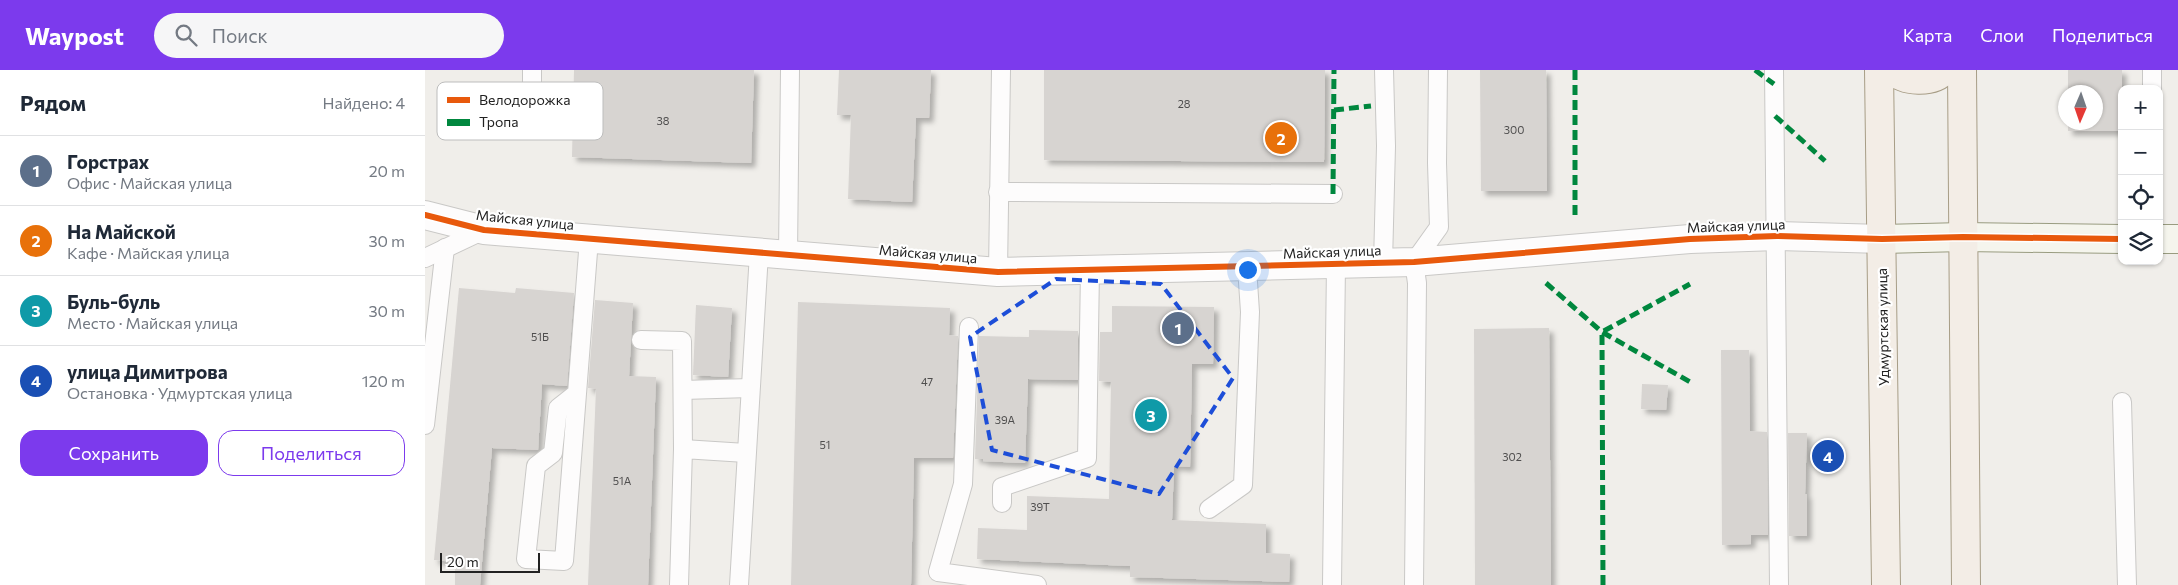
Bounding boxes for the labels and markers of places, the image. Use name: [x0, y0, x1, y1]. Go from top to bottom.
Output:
pin: 2: [1265, 119, 1297, 157]
pin: 1: [1162, 309, 1194, 347]
pin: 3: [1135, 396, 1167, 434]
pin: 4: [1812, 437, 1844, 475]

